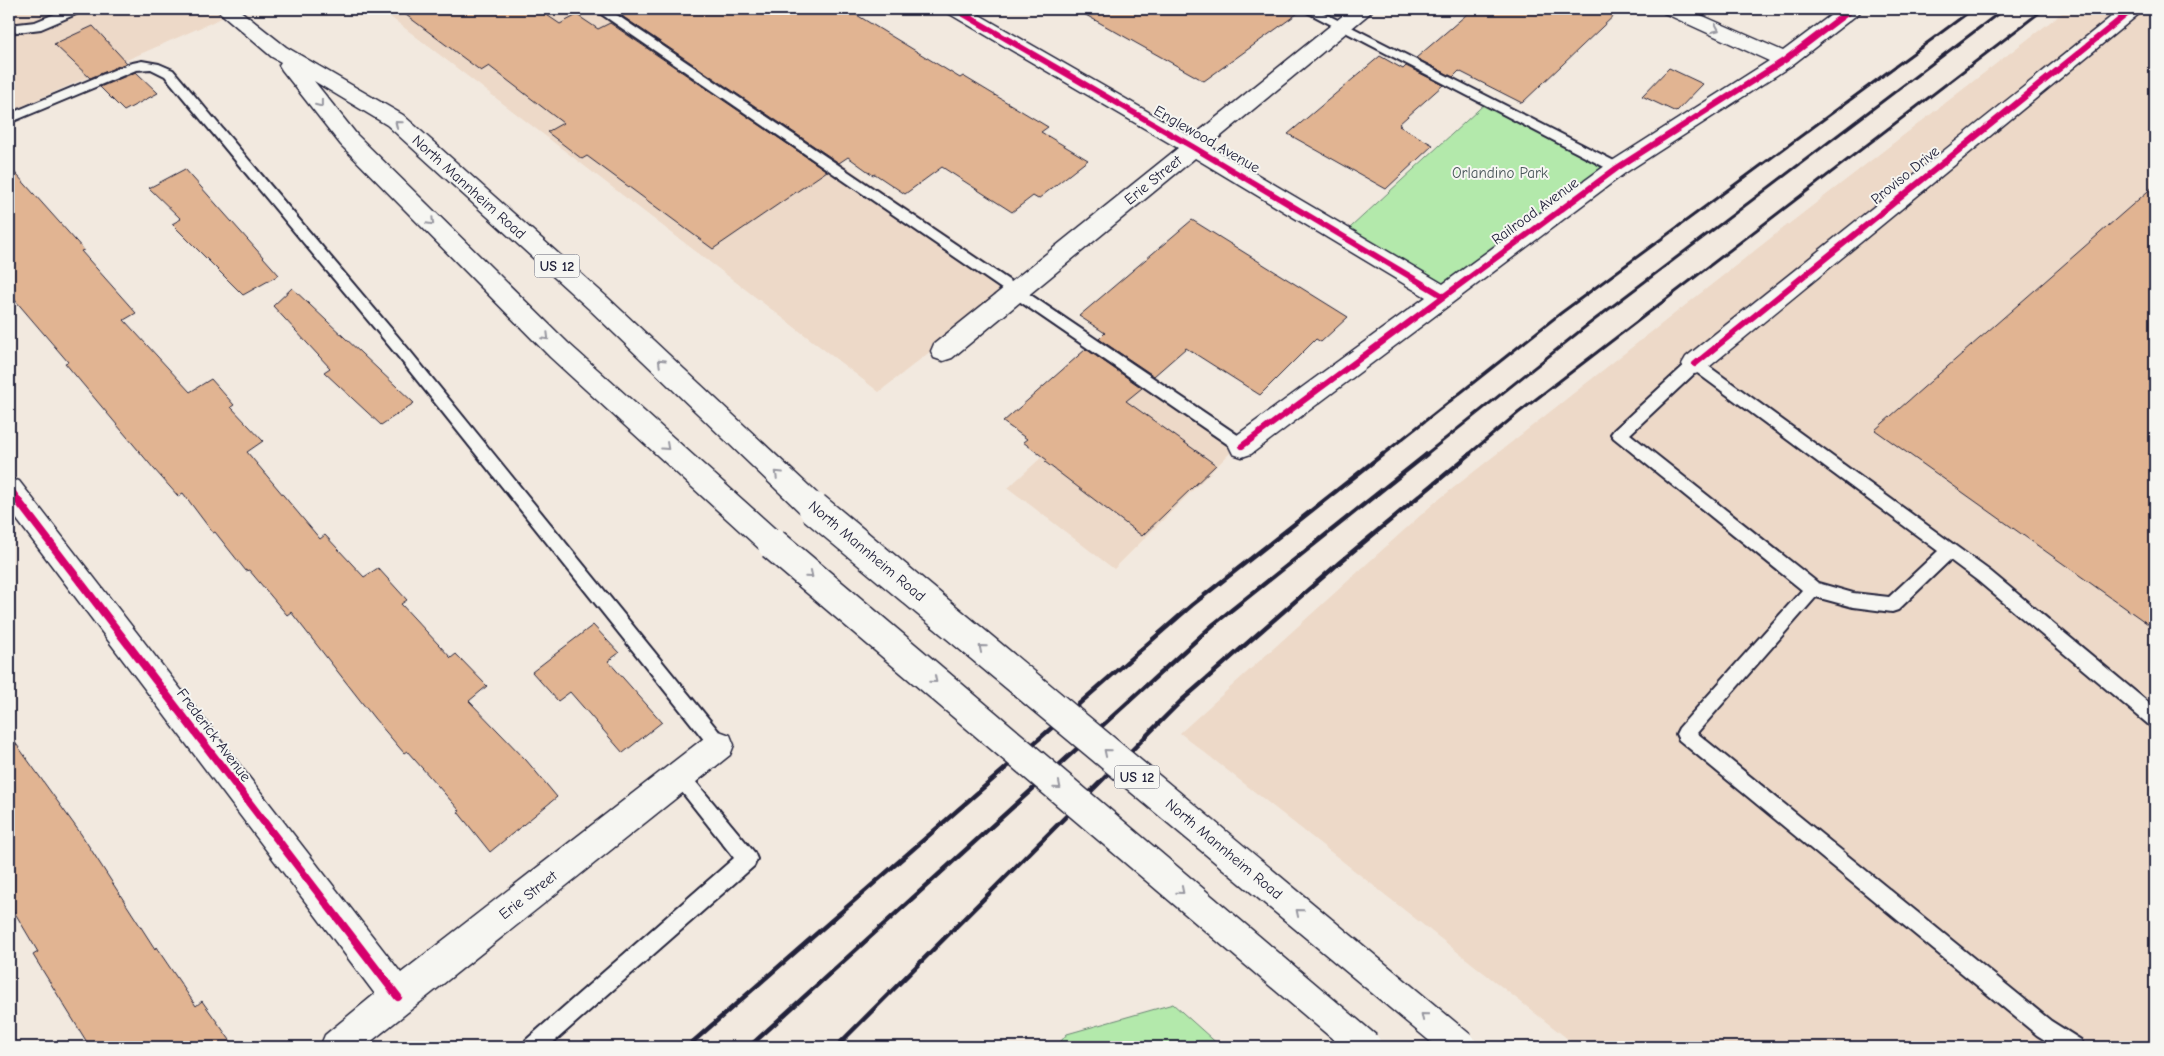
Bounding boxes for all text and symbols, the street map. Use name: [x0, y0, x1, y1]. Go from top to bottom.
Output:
one-way arrow: [1711, 22, 1720, 33]
one-way arrow: [314, 98, 322, 107]
street label: Englewood Avenue: [1151, 101, 1264, 177]
one-way arrow: [395, 121, 404, 129]
street label: North Mannheim Road: [408, 131, 530, 243]
street label: Proviso Drive: [1867, 142, 1943, 208]
street label: Erie Street: [1121, 151, 1186, 209]
park label: Orlandino Park: [1452, 164, 1549, 182]
street label: Railroad Avenue: [1488, 173, 1582, 249]
one-way arrow: [425, 216, 434, 225]
road number: US 12: [534, 255, 580, 278]
one-way arrow: [541, 331, 550, 340]
one-way arrow: [657, 359, 666, 368]
one-way arrow: [660, 441, 669, 450]
one-way arrow: [775, 471, 784, 480]
street label: North Mannheim Road: [805, 497, 929, 605]
one-way arrow: [804, 569, 813, 578]
one-way arrow: [979, 645, 988, 654]
one-way arrow: [928, 675, 937, 684]
street label: Frederick Avenue: [173, 685, 255, 785]
one-way arrow: [1104, 749, 1113, 758]
road number: US 12: [1114, 766, 1160, 789]
one-way arrow: [1052, 780, 1061, 789]
street label: North Mannheim Road: [1162, 795, 1286, 903]
street label: Erie Street: [495, 866, 561, 923]
one-way arrow: [1176, 885, 1185, 894]
one-way arrow: [1296, 909, 1305, 918]
one-way arrow: [1421, 1013, 1430, 1022]

